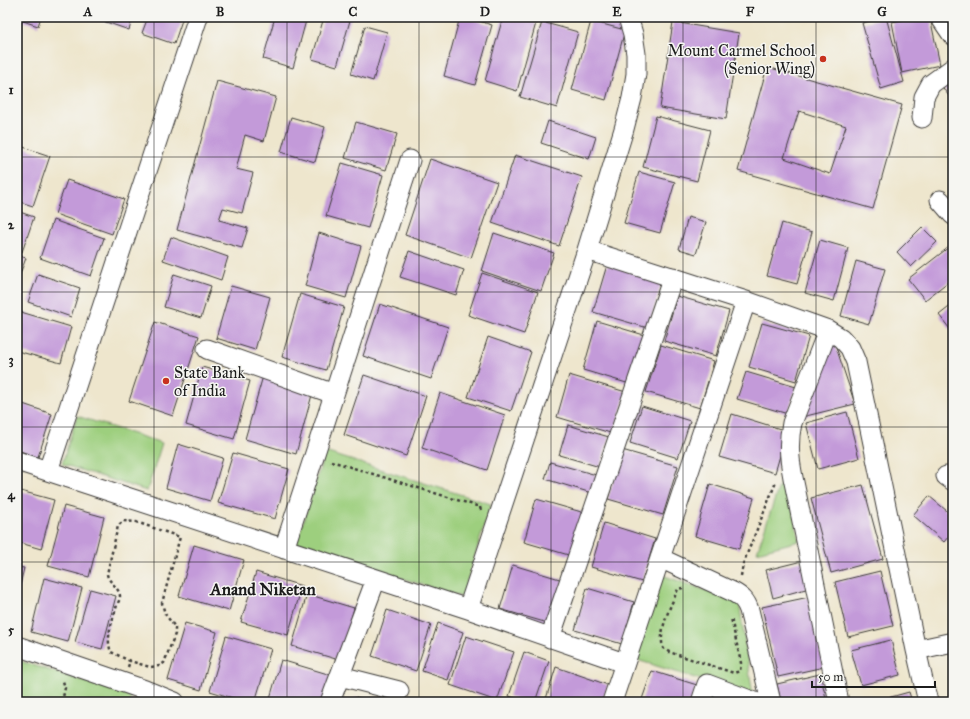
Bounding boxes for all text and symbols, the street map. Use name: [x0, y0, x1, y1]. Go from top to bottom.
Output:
text: A: [83, 4, 93, 20]
text: B: [216, 4, 225, 20]
text: C: [349, 4, 358, 20]
text: D: [480, 4, 490, 20]
text: E: [612, 4, 622, 20]
text: F: [746, 4, 755, 20]
text: G: [877, 4, 887, 20]
place label: Mount Carmel School (Senior Wing): [667, 41, 816, 79]
marker: Mount Carmel School (Senior Wing): [818, 54, 828, 64]
text: 1: [8, 82, 14, 98]
text: 2: [8, 217, 15, 233]
text: 3: [8, 352, 14, 368]
place label: State Bank of India: [174, 363, 245, 400]
marker: State Bank of India: [161, 376, 171, 386]
text: 4: [7, 487, 15, 503]
district label: Anand Niketan: [209, 579, 317, 600]
text: 5: [8, 622, 15, 638]
scale bar: [812, 663, 935, 689]
text: 50 m: [818, 670, 843, 684]

